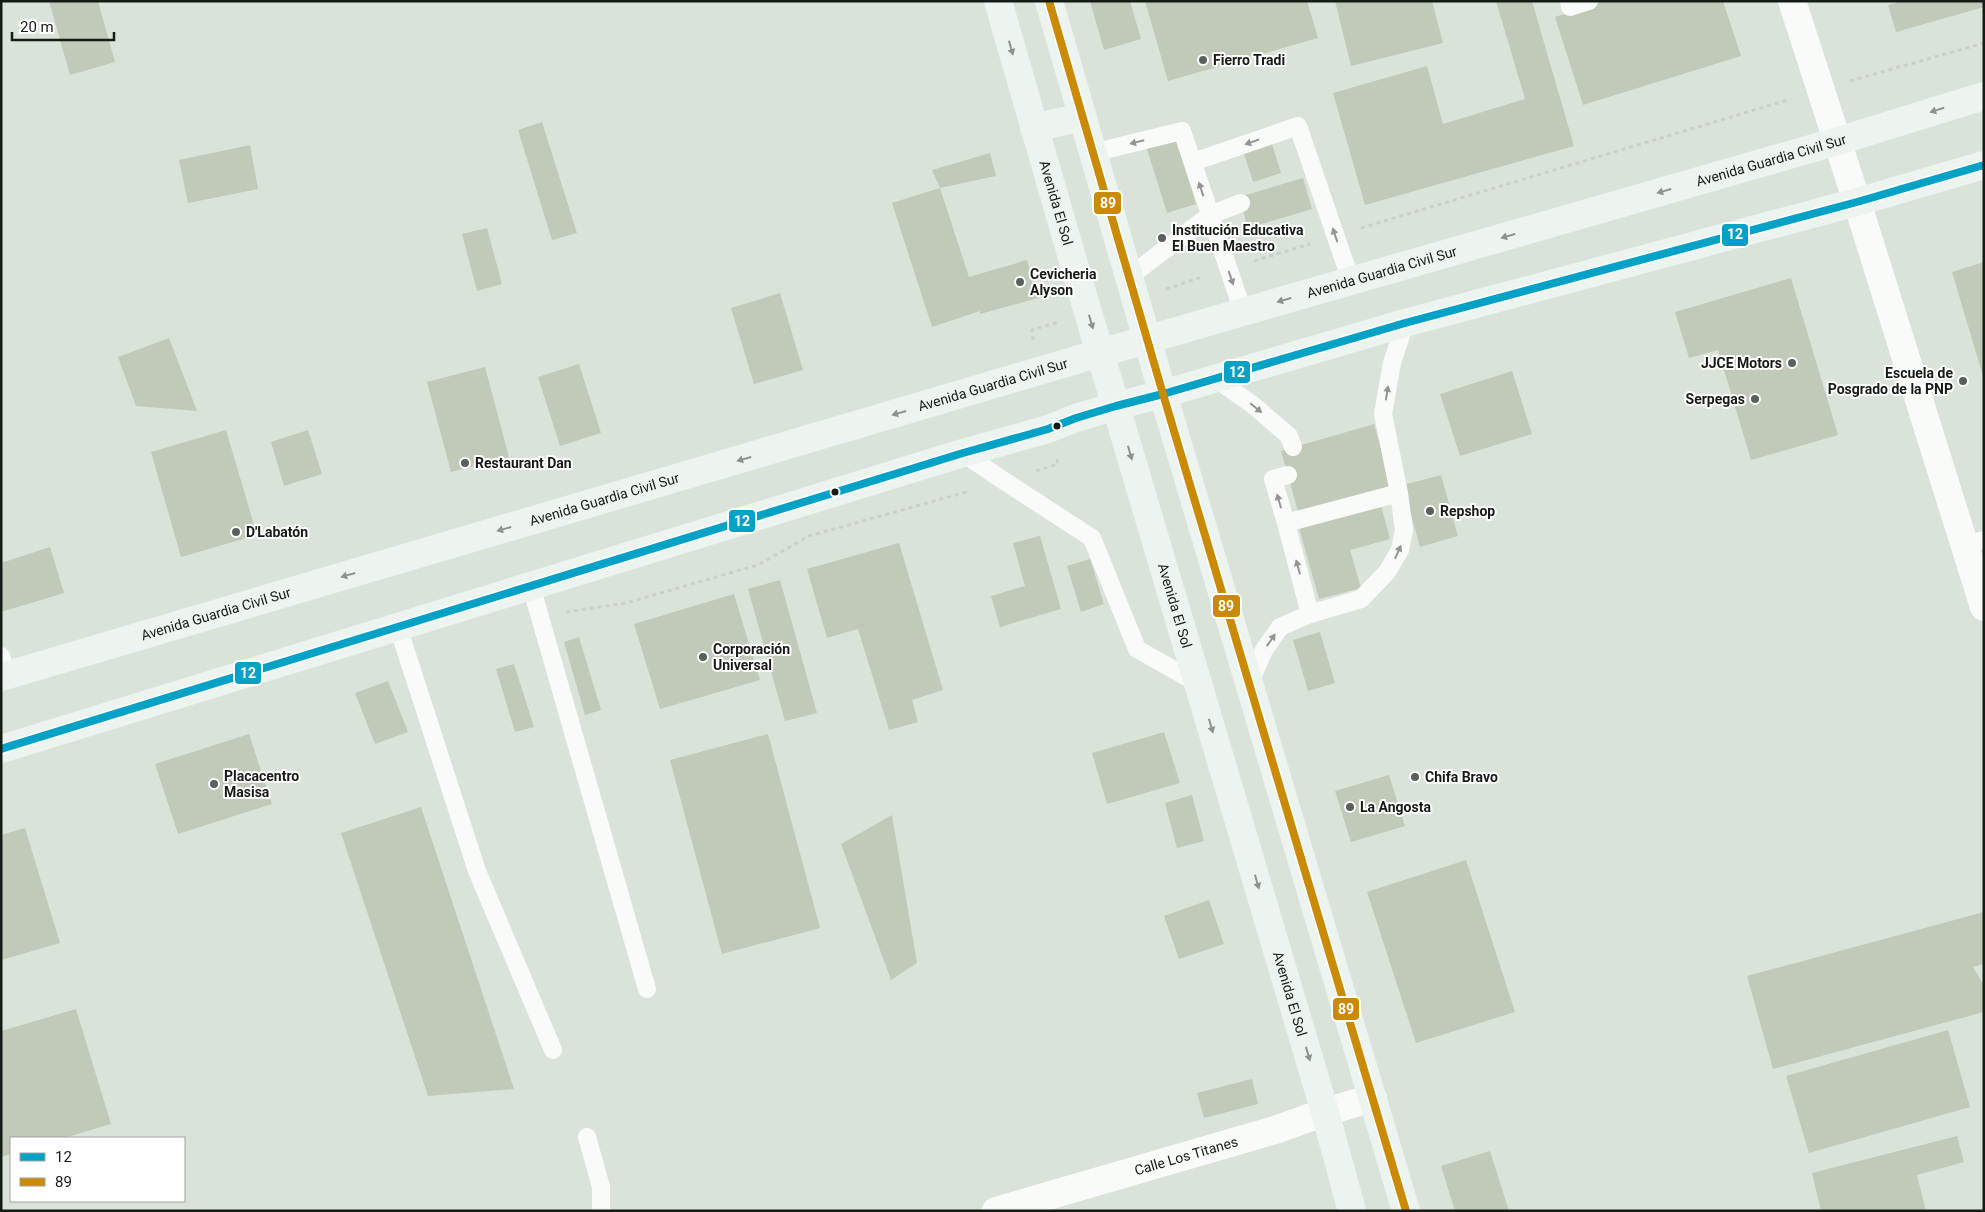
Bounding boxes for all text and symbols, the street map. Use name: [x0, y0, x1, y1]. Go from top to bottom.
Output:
scale bar: [12, 10, 115, 42]
text: 20 m: [20, 18, 54, 36]
one-way arrow: [1007, 41, 1015, 56]
place label: Fierro Tradi: [1213, 52, 1285, 68]
marker: Fierro Tradi: [1197, 54, 1209, 66]
one-way arrow: [1930, 106, 1945, 114]
street label: Avenida Guardia Civil Sur: [1694, 131, 1848, 189]
one-way arrow: [1130, 138, 1145, 146]
one-way arrow: [1244, 138, 1259, 146]
street label: Avenida El Sol: [1036, 158, 1076, 247]
one-way arrow: [1197, 181, 1205, 196]
one-way arrow: [1656, 187, 1671, 195]
line badge: 89: [1093, 191, 1122, 215]
text: 89: [1100, 195, 1116, 211]
place label: Institución Educativa El Buen Maestro: [1172, 222, 1304, 254]
line badge: 12: [1721, 223, 1749, 247]
text: 12: [1727, 226, 1743, 242]
one-way arrow: [1331, 227, 1339, 242]
marker: Institución Educativa El Buen Maestro: [1156, 232, 1168, 244]
one-way arrow: [1500, 232, 1515, 240]
street label: Avenida Guardia Civil Sur: [1305, 243, 1459, 301]
place label: Cevicheria Alyson: [1030, 266, 1097, 298]
one-way arrow: [1227, 271, 1235, 286]
marker: Cevicheria Alyson: [1014, 276, 1026, 288]
one-way arrow: [1277, 296, 1292, 304]
one-way arrow: [1087, 314, 1095, 329]
street label: Avenida Guardia Civil Sur: [916, 355, 1070, 414]
place label: JJCE Motors: [1701, 355, 1782, 371]
marker: JJCE Motors: [1786, 357, 1798, 369]
line badge: 12: [1223, 360, 1251, 384]
text: 12: [1229, 364, 1245, 380]
place label: Escuela de Posgrado de la PNP: [1828, 365, 1953, 397]
marker: Escuela de Posgrado de la PNP: [1957, 375, 1969, 387]
one-way arrow: [1383, 384, 1391, 400]
place label: Serpegas: [1686, 391, 1745, 407]
marker: Serpegas: [1749, 393, 1761, 405]
one-way arrow: [1249, 402, 1262, 413]
one-way arrow: [892, 410, 907, 418]
unlabelled marker: [1052, 421, 1062, 431]
one-way arrow: [1126, 445, 1134, 460]
place label: Restaurant Dan: [475, 455, 572, 471]
one-way arrow: [736, 456, 751, 464]
marker: Restaurant Dan: [459, 457, 471, 469]
street label: Avenida Guardia Civil Sur: [528, 469, 681, 529]
unlabelled marker: [830, 487, 840, 497]
one-way arrow: [1275, 493, 1283, 508]
place label: Repshop: [1440, 503, 1495, 519]
marker: Repshop: [1424, 505, 1436, 517]
line badge: 12: [728, 509, 756, 533]
text: 12: [734, 513, 750, 529]
place label: D'Labatón: [246, 524, 308, 540]
marker: D'Labatón: [230, 526, 242, 538]
one-way arrow: [496, 526, 511, 534]
one-way arrow: [1394, 545, 1402, 559]
one-way arrow: [1293, 560, 1301, 575]
street label: Avenida El Sol: [1155, 561, 1195, 650]
one-way arrow: [340, 572, 355, 580]
street label: Avenida Guardia Civil Sur: [139, 584, 293, 643]
line badge: 89: [1212, 594, 1241, 618]
text: 89: [1218, 598, 1234, 614]
one-way arrow: [1266, 633, 1276, 647]
place label: Corporación Universal: [713, 641, 790, 673]
marker: Corporación Universal: [697, 651, 709, 663]
line badge: 12: [234, 661, 262, 685]
text: 12: [240, 665, 256, 681]
one-way arrow: [1207, 719, 1215, 734]
place label: Placacentro Masisa: [224, 768, 299, 800]
place label: Chifa Bravo: [1425, 769, 1498, 785]
marker: Chifa Bravo: [1409, 771, 1421, 783]
marker: Placacentro Masisa: [208, 778, 220, 790]
place label: La Angosta: [1360, 799, 1431, 815]
marker: La Angosta: [1344, 801, 1356, 813]
one-way arrow: [1253, 874, 1261, 889]
street label: Avenida El Sol: [1270, 950, 1310, 1038]
line badge: 89: [1332, 997, 1360, 1021]
text: 89: [1338, 1001, 1354, 1017]
one-way arrow: [1304, 1047, 1312, 1062]
street label: Calle Los Titanes: [1133, 1133, 1240, 1178]
legend: [10, 1137, 185, 1202]
text: 12: [55, 1148, 72, 1166]
text: 89: [55, 1173, 72, 1191]

